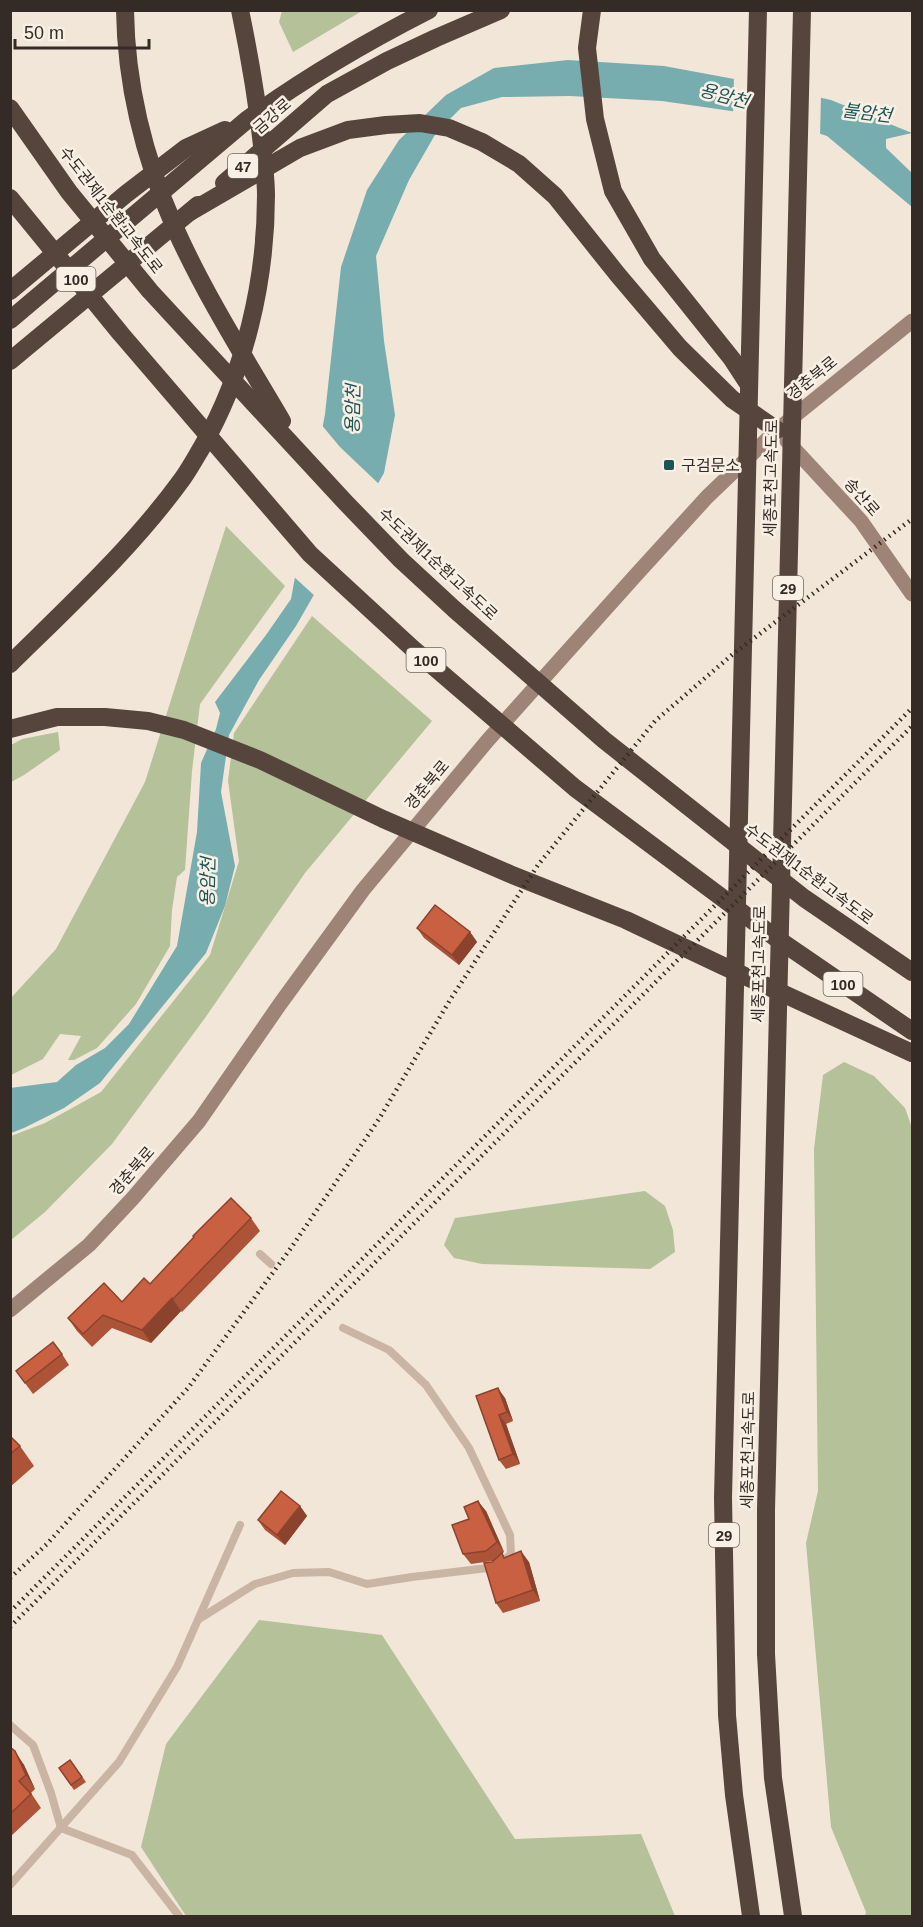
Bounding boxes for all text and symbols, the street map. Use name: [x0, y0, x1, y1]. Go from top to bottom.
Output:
scale bar: [15, 12, 148, 50]
text: 50 m: [24, 23, 64, 43]
water label: 용암천: [697, 80, 753, 113]
street label: 금강로: [250, 95, 294, 137]
water label: 불암천: [841, 100, 895, 126]
street label: 수도권제1순환고속도로: [56, 143, 166, 277]
road number: 47: [228, 154, 258, 178]
road number: 100: [56, 267, 96, 291]
street label: 경춘북로: [784, 353, 840, 403]
water label: 용암천: [343, 382, 363, 434]
street label: 세종포천고속도로: [761, 419, 781, 537]
place label: 구검문소: [681, 457, 740, 474]
marker: 구검문소: [662, 458, 676, 472]
street label: 송산로: [841, 475, 883, 519]
street label: 수도권제1순환고속도로: [375, 505, 501, 624]
road number: 29: [773, 576, 803, 600]
road number: 100: [406, 648, 446, 672]
street label: 경춘북로: [402, 757, 453, 813]
street label: 수도권제1순환고속도로: [742, 820, 877, 928]
water label: 용암천: [198, 855, 218, 907]
street label: 세종포천고속도로: [749, 905, 769, 1023]
road number: 100: [824, 972, 862, 996]
street label: 경춘북로: [106, 1143, 158, 1199]
street label: 세종포천고속도로: [738, 1391, 758, 1509]
road number: 29: [709, 1523, 739, 1547]

